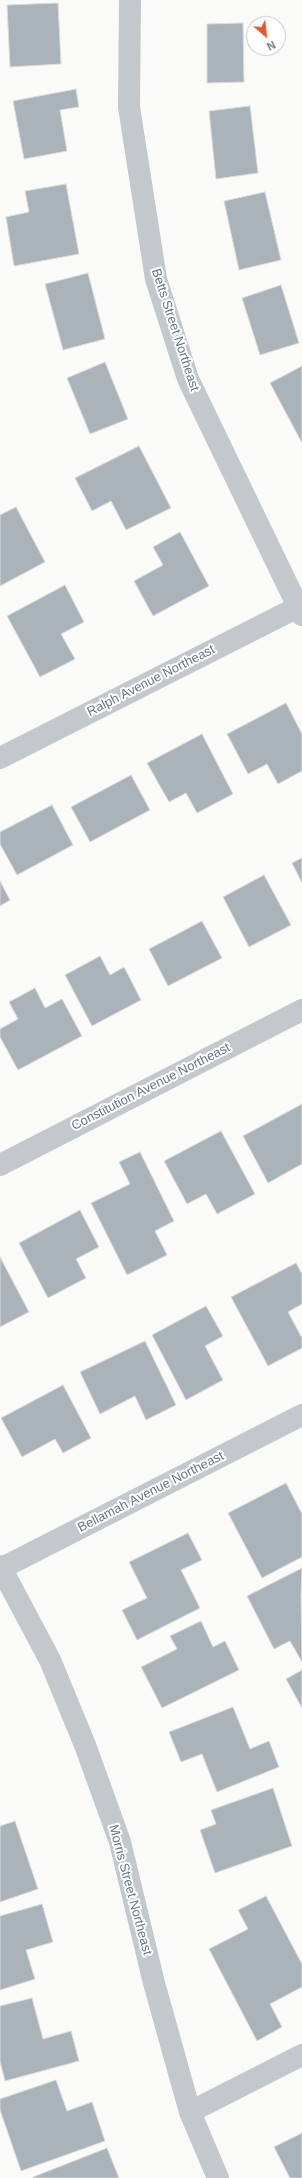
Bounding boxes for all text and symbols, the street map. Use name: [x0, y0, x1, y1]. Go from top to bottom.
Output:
north arrow: [246, 16, 286, 56]
text: N: [265, 39, 277, 53]
street label: Betts Street Northeast: [148, 267, 202, 393]
street label: Ralph Avenue Northeast: [84, 642, 218, 720]
street label: Constitution Avenue Northeast: [69, 1040, 233, 1134]
street label: Bellamah Avenue Northeast: [75, 1448, 227, 1536]
street label: Morris Street Northeast: [105, 1823, 155, 1957]

